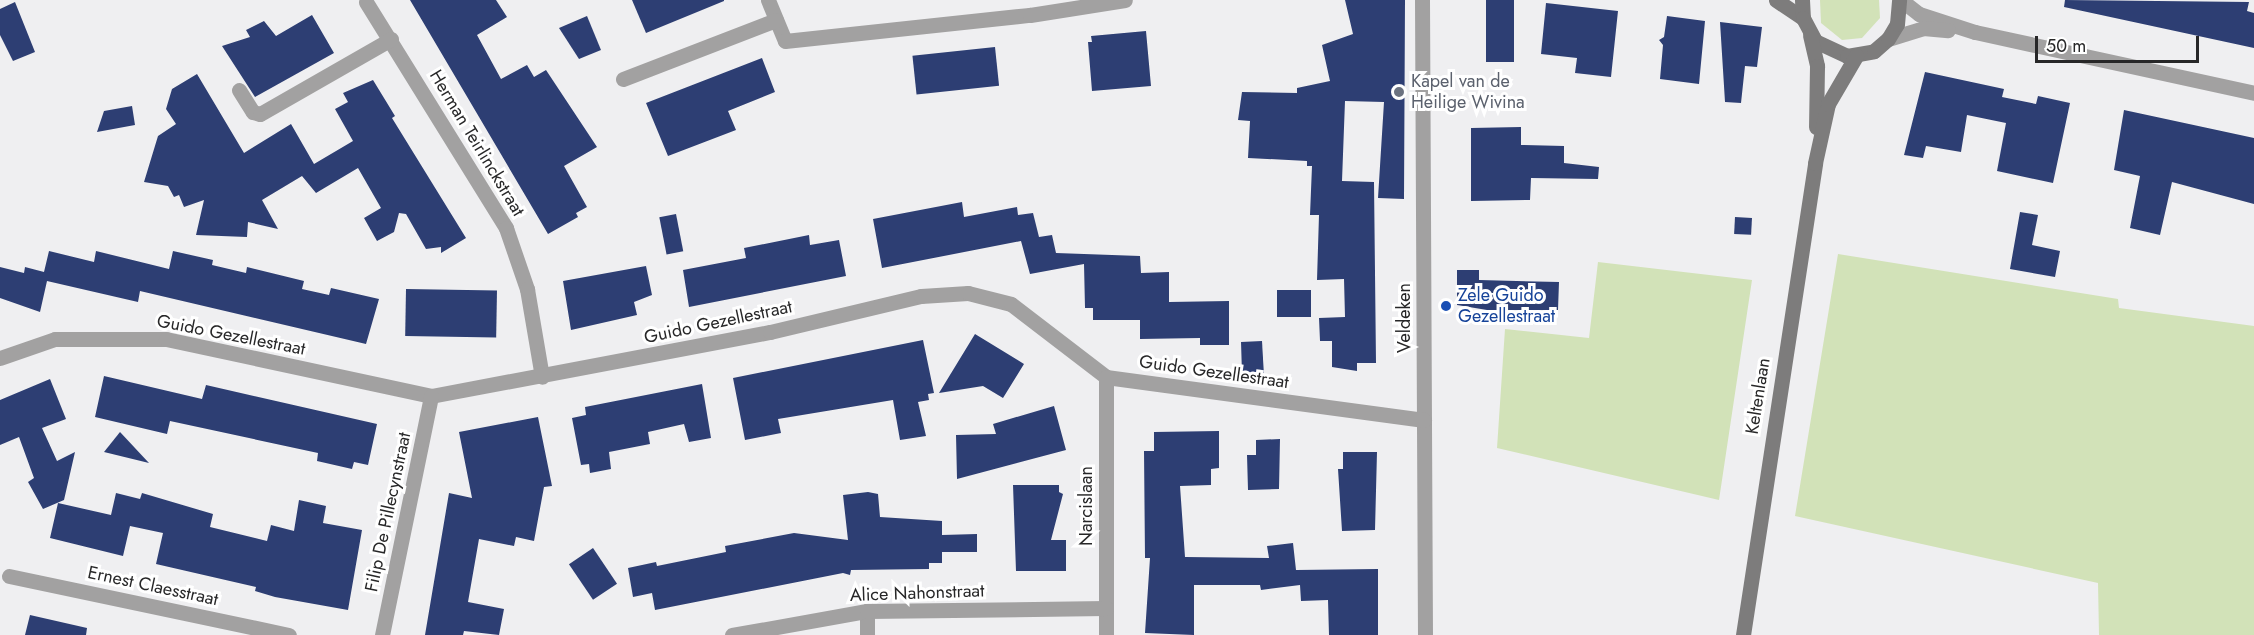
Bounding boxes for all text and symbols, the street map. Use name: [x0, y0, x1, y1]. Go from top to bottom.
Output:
scale bar: [2038, 24, 2202, 62]
text: 50 m: [2046, 33, 2086, 59]
street label: Herman Teirlinckstraat: [425, 66, 529, 220]
place label: Kapel van de Heilige Wivina: [1411, 71, 1525, 113]
marker: Kapel van de Heilige Wivina: [1392, 85, 1406, 99]
street label: Veldeken: [1393, 283, 1415, 353]
place label: Zele Guido Gezellestraat: [1458, 285, 1555, 328]
street label: Guido Gezellestraat: [642, 296, 794, 348]
marker: Zele Guido Gezellestraat: [1439, 299, 1453, 313]
street label: Guido Gezellestraat: [155, 310, 307, 360]
street label: Guido Gezellestraat: [1138, 351, 1290, 393]
street label: Keltenlaan: [1741, 356, 1775, 436]
street label: Filip De Pillecynstraat: [361, 430, 415, 594]
street label: Narcislaan: [1075, 466, 1097, 546]
street label: Ernest Claesstraat: [86, 562, 220, 610]
street label: Alice Nahonstraat: [849, 580, 985, 606]

